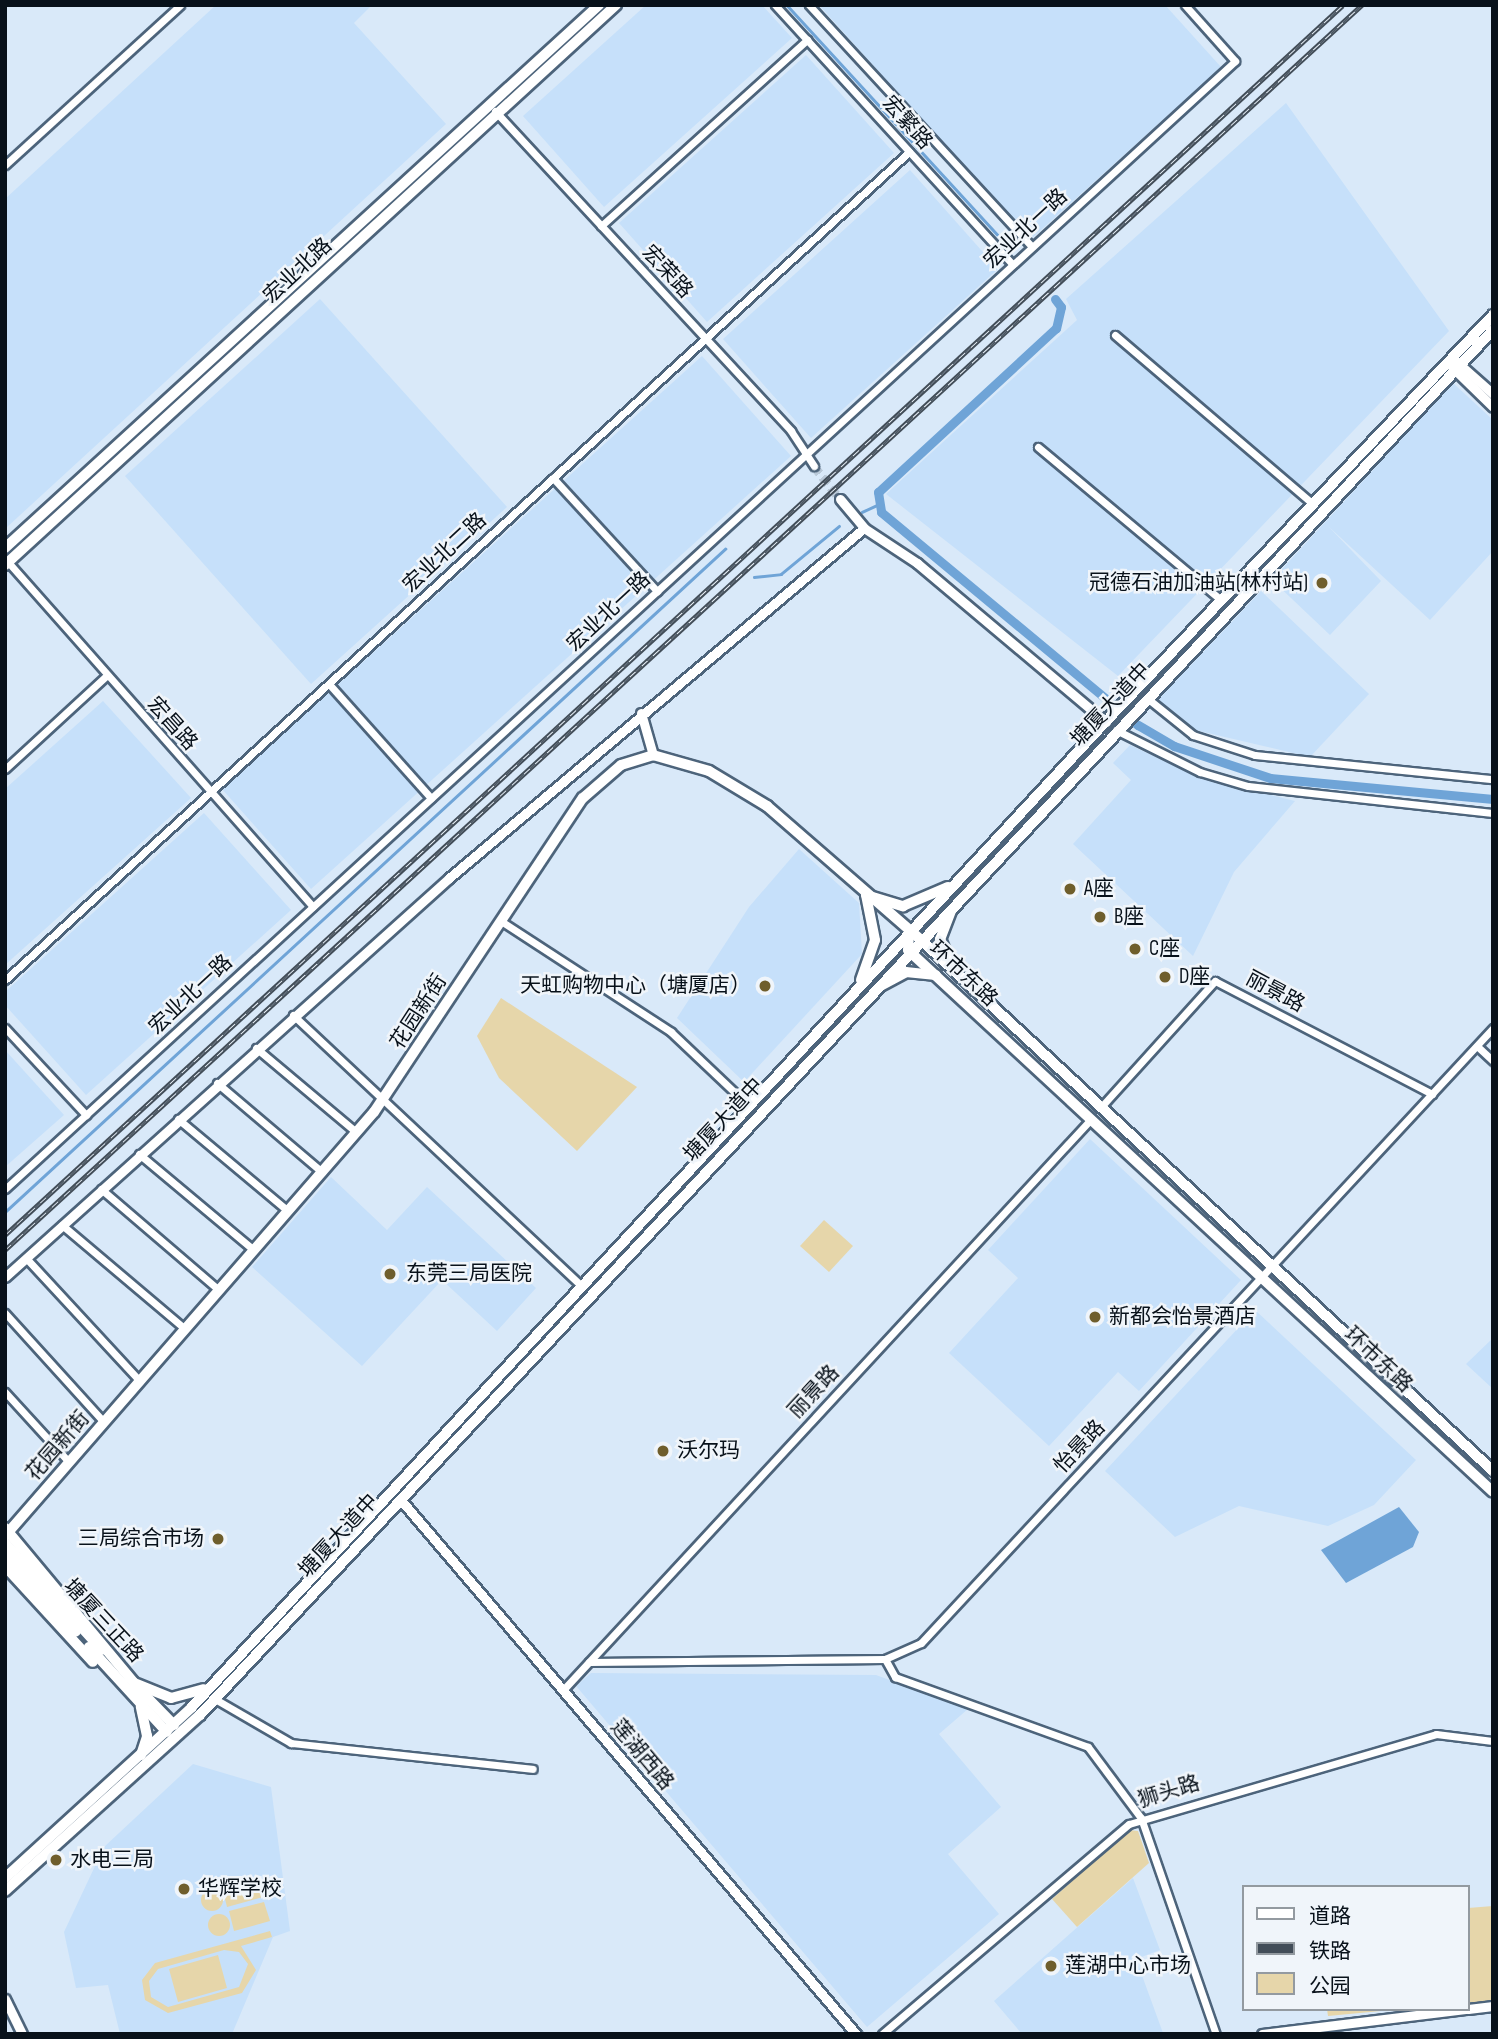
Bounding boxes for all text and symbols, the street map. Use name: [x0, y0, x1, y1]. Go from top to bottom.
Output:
street label: 宏繁路: [877, 91, 937, 155]
street label: 宏业北一路: [979, 184, 1073, 274]
street label: 宏业北路: [259, 233, 337, 309]
street label: 宏荣路: [636, 240, 698, 304]
street label: 宏业北二路: [398, 508, 492, 598]
street label: 宏业北一路: [562, 567, 656, 657]
place label: 冠德石油加油站(林村站): [1089, 570, 1308, 596]
marker: 冠德石油加油站(林村站): [1314, 575, 1330, 591]
street label: 塘厦大道中: [1066, 658, 1156, 752]
street label: 宏昌路: [142, 692, 202, 756]
place label: A座: [1084, 876, 1114, 902]
marker: A座: [1062, 881, 1078, 897]
place label: B座: [1114, 904, 1144, 930]
marker: B座: [1092, 909, 1108, 925]
street label: 环市东路: [924, 936, 1002, 1012]
place label: C座: [1149, 936, 1180, 962]
marker: C座: [1127, 941, 1143, 957]
street label: 宏业北一路: [144, 950, 238, 1040]
place label: D座: [1179, 964, 1210, 990]
street label: 丽景路: [1241, 966, 1309, 1018]
marker: D座: [1157, 969, 1173, 985]
street label: 花园新街: [386, 970, 452, 1054]
place label: 天虹购物中心（塘厦店）: [520, 973, 751, 999]
marker: 天虹购物中心（塘厦店）: [757, 978, 773, 994]
street label: 塘厦大道中: [679, 1073, 769, 1167]
place label: 东莞三局医院: [406, 1261, 532, 1287]
marker: 东莞三局医院: [380, 1264, 400, 1284]
place label: 新都会怡景酒店: [1109, 1304, 1256, 1330]
marker: 新都会怡景酒店: [1087, 1309, 1103, 1325]
street label: 环市东路: [1339, 1322, 1417, 1398]
street label: 丽景路: [783, 1360, 845, 1424]
street label: 花园新街: [21, 1406, 95, 1486]
street label: 怡景路: [1049, 1415, 1111, 1479]
place label: 沃尔玛: [677, 1438, 740, 1464]
marker: 沃尔玛: [655, 1443, 671, 1459]
street label: 塘厦大道中: [294, 1489, 384, 1583]
place label: 三局综合市场: [78, 1526, 204, 1552]
marker: 三局综合市场: [210, 1531, 226, 1547]
street label: 塘厦三正路: [58, 1574, 148, 1668]
street label: 莲湖西路: [605, 1715, 679, 1795]
street label: 狮头路: [1135, 1771, 1203, 1813]
place label: 水电三局: [70, 1847, 154, 1873]
marker: 水电三局: [48, 1852, 64, 1868]
place label: 华辉学校: [198, 1876, 282, 1902]
marker: 华辉学校: [176, 1881, 192, 1897]
legend: [1242, 1885, 1470, 2011]
text: 道路: [1309, 1904, 1351, 1929]
text: 铁路: [1309, 1939, 1351, 1964]
place label: 莲湖中心市场: [1065, 1953, 1191, 1979]
marker: 莲湖中心市场: [1043, 1958, 1059, 1974]
text: 公园: [1309, 1974, 1351, 1999]

